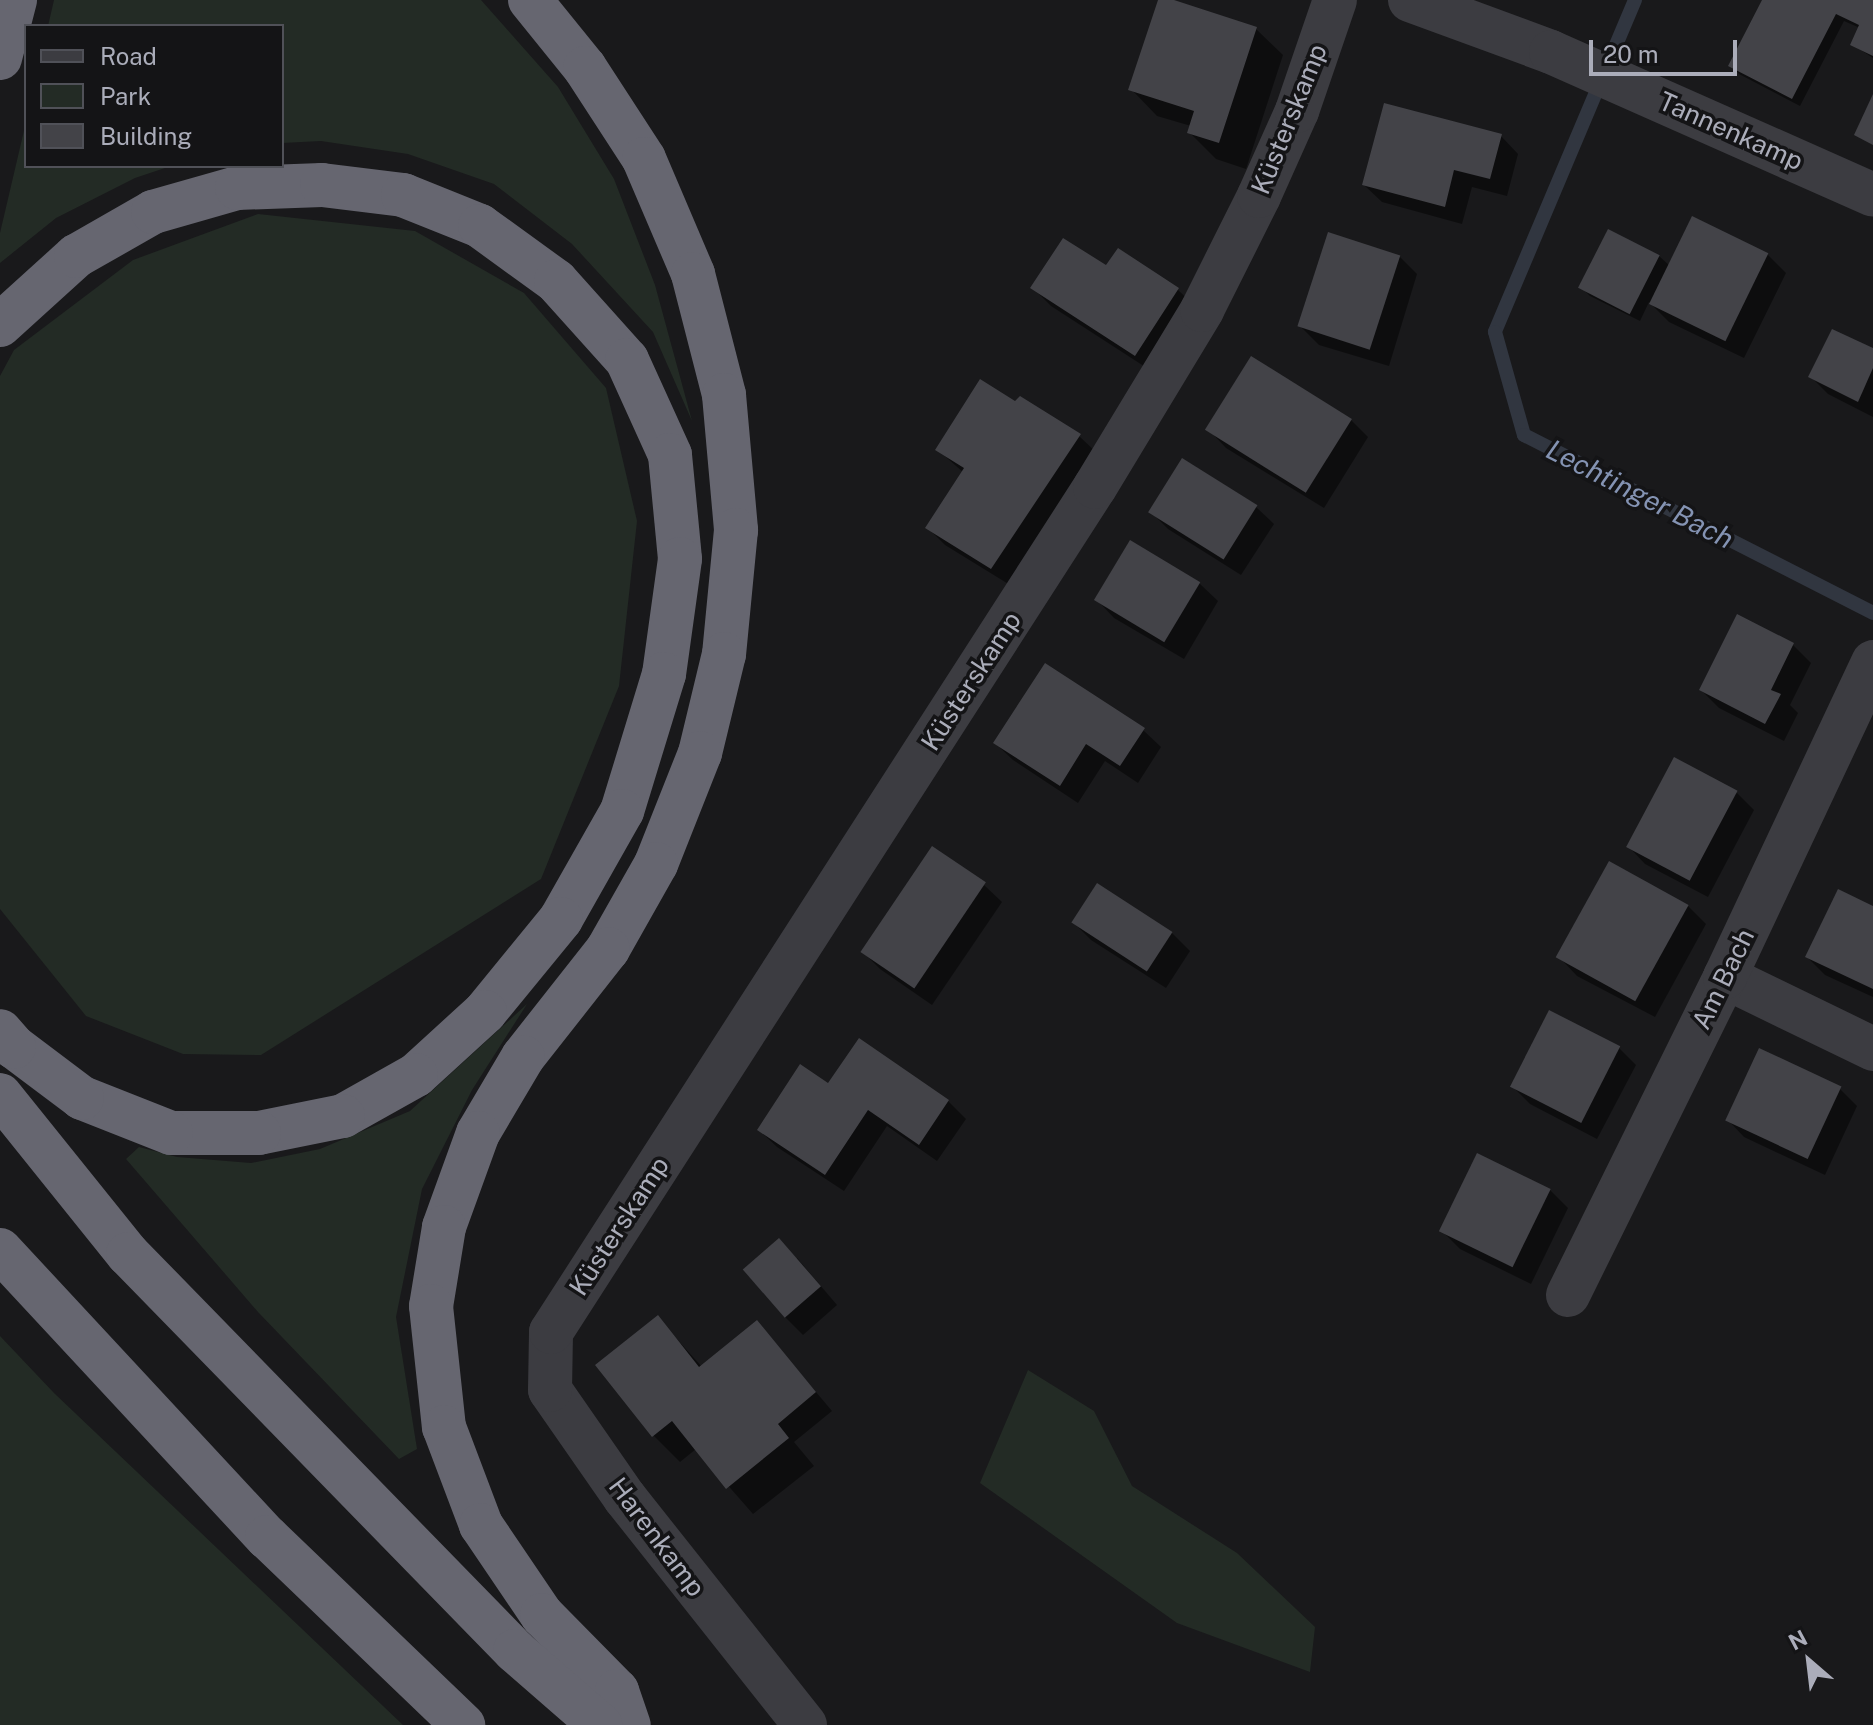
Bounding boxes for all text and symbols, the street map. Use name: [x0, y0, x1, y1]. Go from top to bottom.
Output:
legend: [24, 24, 284, 168]
scale bar: [1593, 24, 1741, 74]
street label: Küsterskamp: [1245, 39, 1333, 199]
text: 20 m: [1603, 40, 1659, 68]
text: Road: [100, 42, 157, 70]
text: Park: [100, 82, 151, 110]
street label: Tannenkamp: [1654, 85, 1808, 177]
text: Building: [100, 122, 192, 150]
water label: Lechtinger Bach: [1541, 432, 1739, 556]
street label: Küsterskamp: [915, 606, 1027, 756]
street label: Am Bach: [1685, 924, 1761, 1034]
street label: Küsterskamp: [563, 1151, 675, 1301]
street label: Harenkamp: [602, 1472, 712, 1602]
north arrow: [1769, 1621, 1849, 1701]
text: N: [1784, 1624, 1811, 1655]

